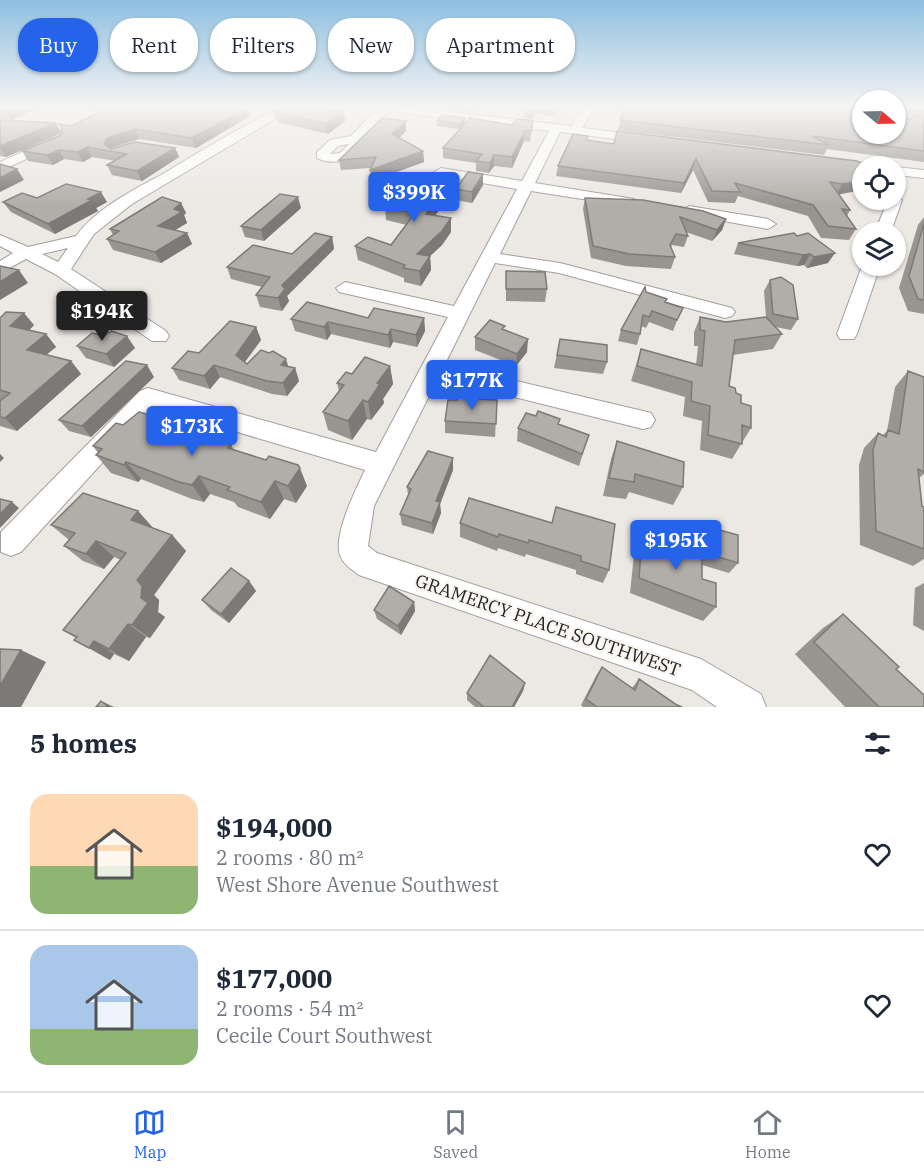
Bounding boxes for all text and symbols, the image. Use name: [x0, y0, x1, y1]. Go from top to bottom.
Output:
chip: Buy: [18, 18, 98, 72]
chip: Rent: [110, 18, 198, 72]
chip: Filters: [210, 18, 316, 72]
chip: New: [328, 18, 414, 72]
chip: Apartment: [426, 18, 575, 72]
north arrow: [852, 90, 906, 144]
map controls: [852, 90, 906, 276]
button: locate: [852, 156, 906, 210]
pin: $399K: [372, 172, 456, 223]
text: $399K: [382, 178, 446, 205]
button: layers: [852, 222, 906, 276]
pin: $194K: [60, 291, 144, 342]
text: $194K: [70, 297, 134, 324]
pin: $177K: [430, 360, 514, 411]
text: $177K: [440, 366, 504, 393]
pin: $173K: [150, 406, 234, 457]
text: $173K: [160, 412, 224, 439]
pin: $195K: [634, 520, 718, 571]
text: $195K: [644, 526, 708, 553]
street label: GRAMERCY PLACE SOUTHWEST: [412, 569, 684, 681]
text: 5 homes: [30, 726, 137, 760]
icon: filters: [861, 727, 894, 760]
text: $194,000: [216, 810, 332, 844]
icon: home: [78, 818, 150, 890]
icon: heart: [861, 838, 894, 871]
text: 2 rooms · 80 m²: [216, 844, 363, 871]
text: West Shore Avenue Southwest: [216, 871, 499, 898]
text: $177,000: [216, 961, 332, 995]
icon: home: [78, 969, 150, 1041]
icon: heart: [861, 989, 894, 1022]
text: 2 rooms · 54 m²: [216, 995, 363, 1022]
text: Cecile Court Southwest: [216, 1022, 432, 1049]
tab: Map: [133, 1106, 166, 1162]
tab: Saved: [433, 1106, 478, 1162]
tab: Home: [745, 1106, 791, 1162]

